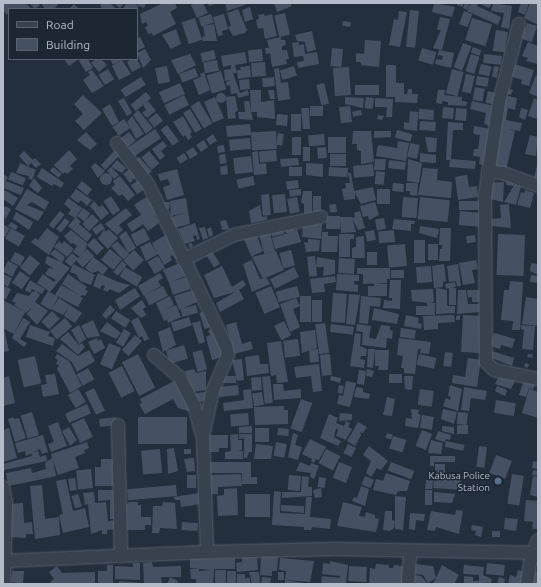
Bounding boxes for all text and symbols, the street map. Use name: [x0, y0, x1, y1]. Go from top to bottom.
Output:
legend: [8, 8, 138, 60]
text: Road: [46, 18, 74, 31]
text: Building: [46, 38, 90, 51]
place label: Kabusa Police Station: [429, 469, 490, 492]
marker: Kabusa Police Station: [493, 476, 503, 486]

